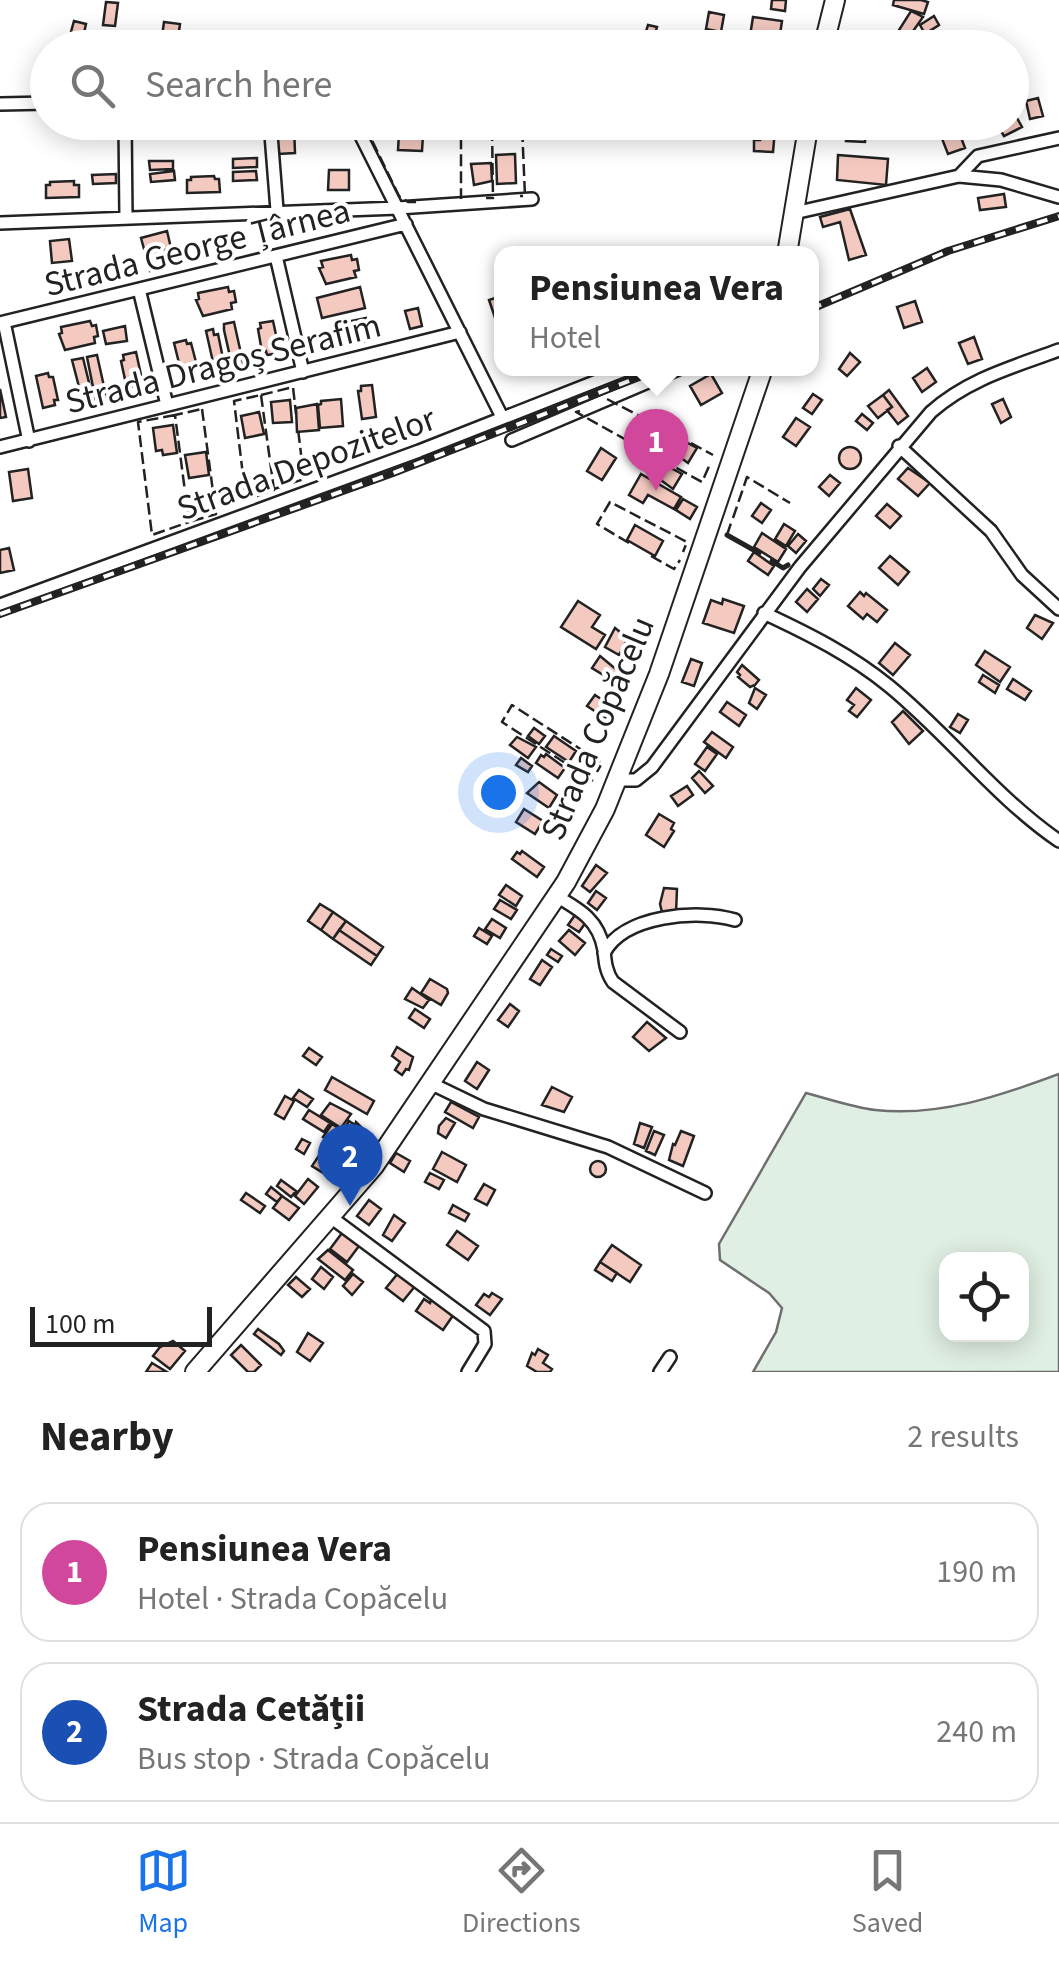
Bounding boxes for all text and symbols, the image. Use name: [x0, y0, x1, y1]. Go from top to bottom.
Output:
search box: [30, 30, 1029, 140]
icon: search: [65, 58, 120, 113]
text: Search here: [145, 58, 332, 112]
street label: Strada George Țârnea: [39, 186, 355, 310]
popup: [494, 246, 819, 376]
text: Pensiunea Vera: [529, 261, 784, 315]
street label: Strada Dragoș Serafim: [60, 301, 386, 427]
text: Hotel: [529, 315, 601, 361]
street label: Strada Depozitelor: [170, 394, 444, 534]
pin: 1: [624, 408, 688, 491]
street label: Strada Copăcelu: [528, 609, 668, 848]
your location: [473, 767, 524, 818]
pin: 2: [318, 1124, 382, 1206]
map controls: [939, 1252, 1029, 1342]
button: locate: [939, 1252, 1029, 1342]
scale bar: [30, 1302, 212, 1346]
text: 100 m: [45, 1304, 116, 1344]
text: Nearby: [40, 1407, 174, 1467]
text: 2 results: [907, 1414, 1019, 1460]
text: Pensiunea Vera: [137, 1522, 392, 1576]
text: 1: [66, 1549, 83, 1595]
text: 190 m: [936, 1549, 1017, 1595]
text: Hotel · Strada Copăcelu: [137, 1576, 448, 1622]
text: Strada Cetății: [137, 1682, 365, 1736]
text: 2: [66, 1709, 83, 1755]
text: 240 m: [936, 1709, 1017, 1755]
text: Bus stop · Strada Copăcelu: [137, 1736, 490, 1782]
tab: Map: [136, 1843, 191, 1943]
tab: Directions: [462, 1843, 581, 1943]
tab: Saved: [852, 1843, 923, 1943]

